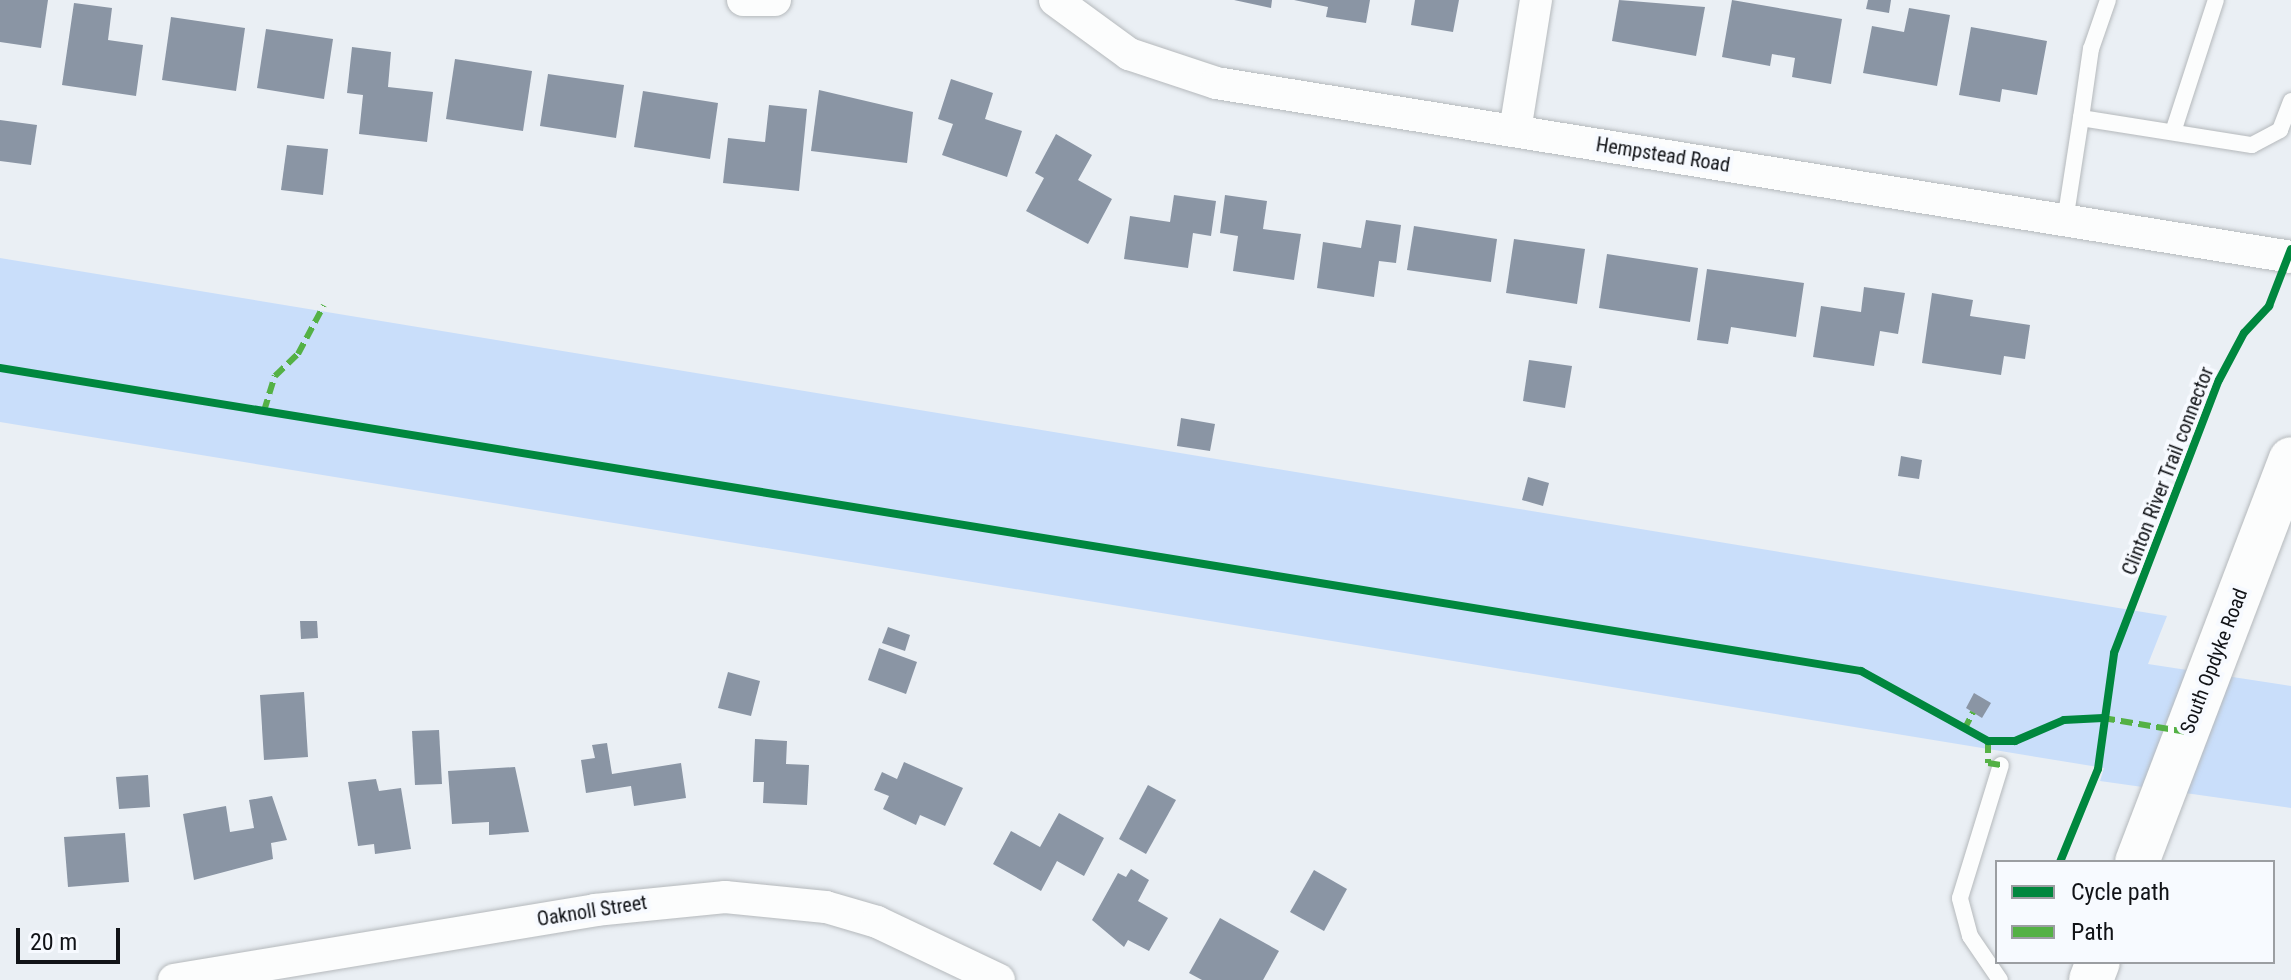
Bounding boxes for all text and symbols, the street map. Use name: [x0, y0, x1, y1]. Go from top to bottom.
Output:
street label: Hempstead Road: [1594, 133, 1732, 177]
street label: Clinton River Trail connector: [2117, 363, 2219, 579]
street label: South Opdyke Road: [2175, 585, 2253, 737]
legend: [1995, 860, 2275, 964]
text: Cycle path: [2071, 878, 2170, 906]
street label: Oaknoll Street: [535, 890, 649, 932]
scale bar: [20, 912, 124, 962]
text: Path: [2071, 918, 2114, 946]
text: 20 m: [30, 928, 77, 956]

